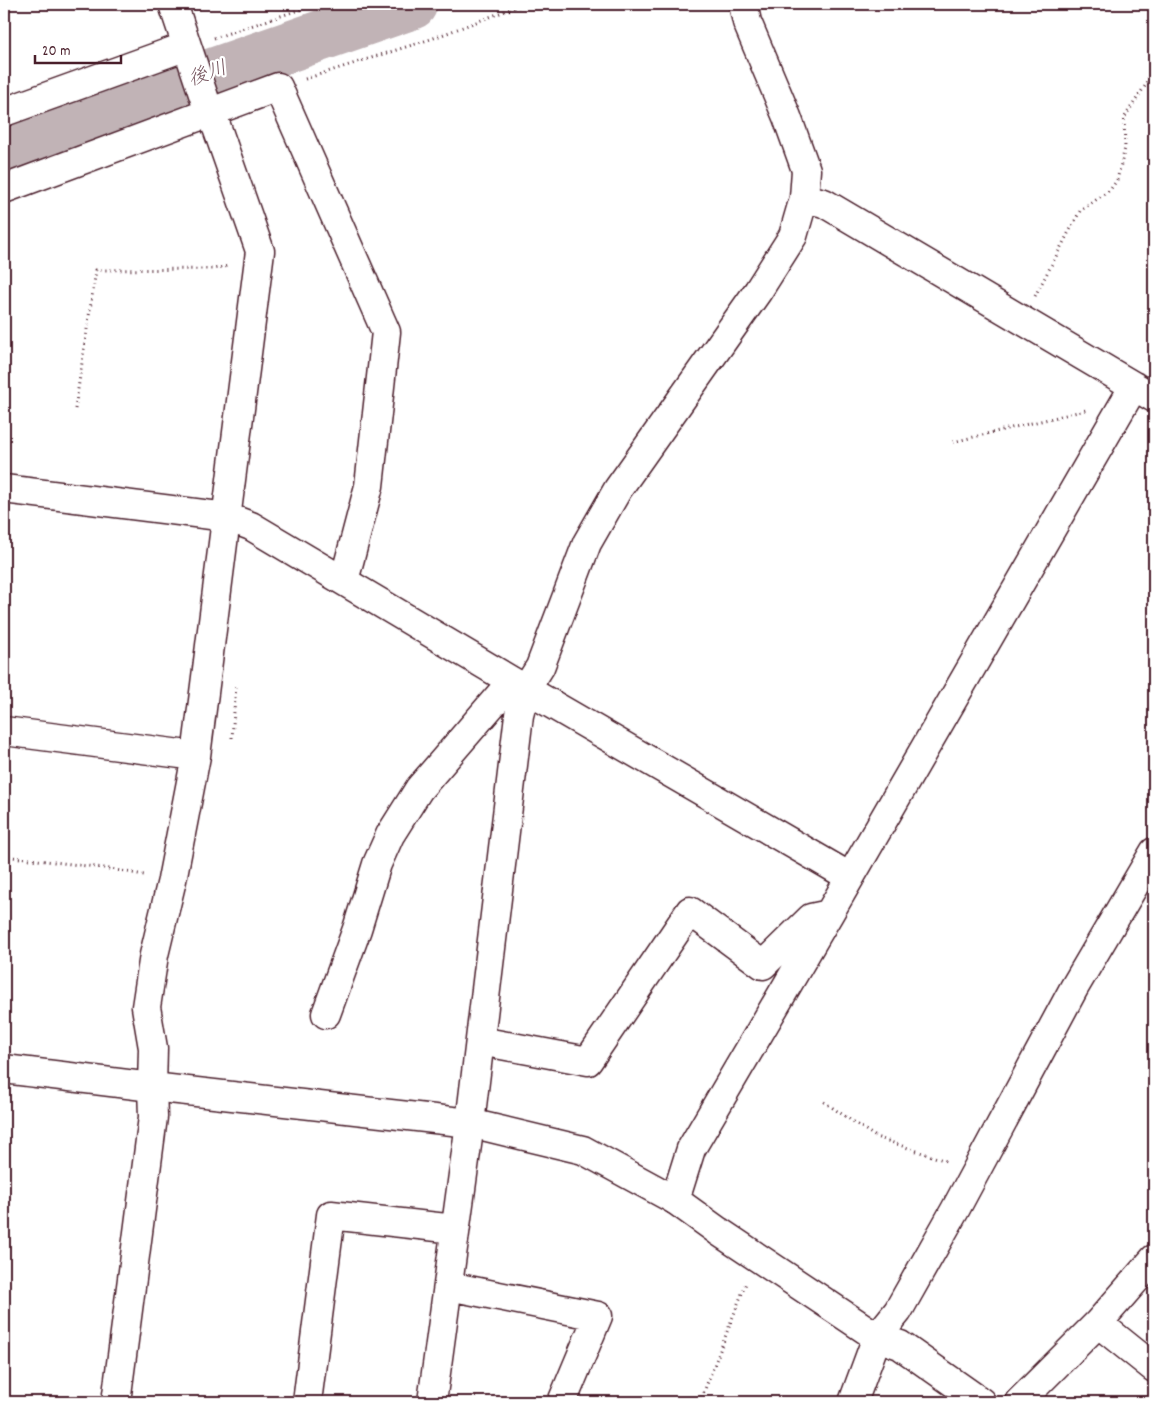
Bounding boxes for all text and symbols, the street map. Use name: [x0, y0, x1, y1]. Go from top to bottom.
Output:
scale bar: [35, 32, 121, 64]
text: 20 m: [42, 41, 70, 63]
water label: 後川: [185, 55, 231, 95]

